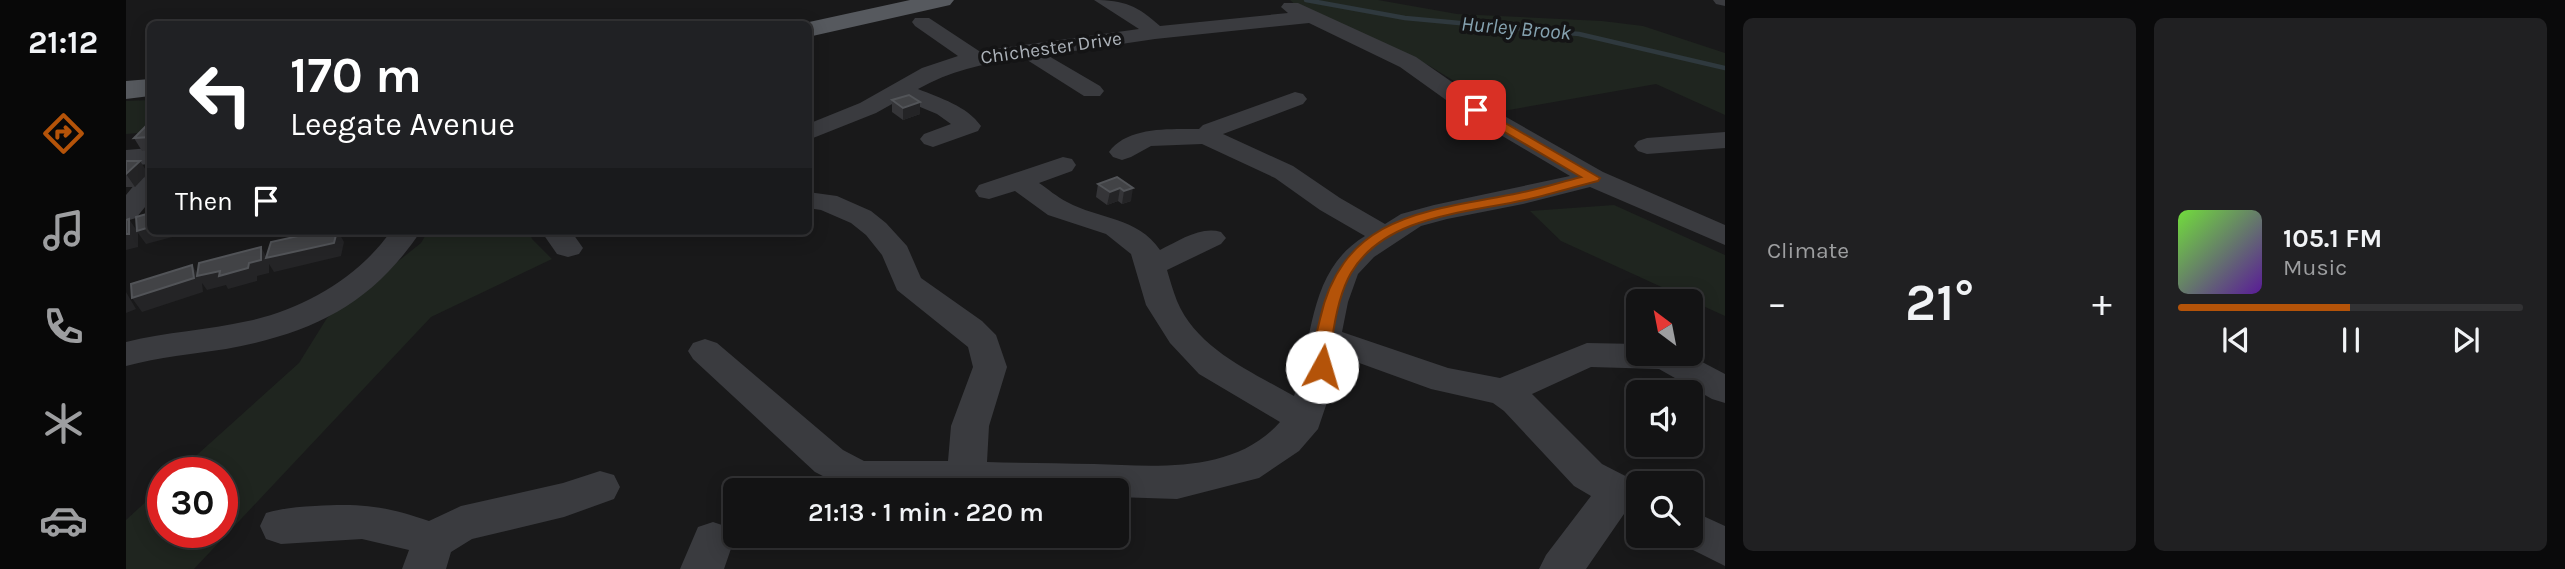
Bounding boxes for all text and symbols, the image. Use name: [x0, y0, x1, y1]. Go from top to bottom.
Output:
water label: Hurley Brook: [1460, 11, 1572, 45]
text: 21:12: [28, 24, 98, 61]
street label: Chichester Drive: [979, 27, 1123, 69]
text: 170 m: [290, 47, 422, 104]
icon: left: [175, 49, 266, 140]
pin: [1446, 80, 1506, 140]
icon: arrive: [1457, 91, 1495, 129]
text: Leegate Avenue: [290, 106, 515, 143]
icon: directions: [39, 109, 88, 158]
icon: arrive: [247, 182, 285, 220]
text: Then: [175, 186, 233, 217]
icon: music: [39, 206, 88, 255]
text: 105.1 FM: [2283, 223, 2382, 254]
text: Climate: [1767, 237, 1849, 264]
text: Music: [2283, 254, 2347, 281]
text: 21°: [1905, 272, 1974, 333]
text: −: [1767, 281, 1787, 326]
text: +: [2092, 281, 2112, 326]
north arrow: [1626, 289, 1703, 366]
map controls: [1626, 289, 1703, 548]
icon: phone: [39, 302, 88, 351]
icon: previous: [2217, 321, 2255, 359]
icon: pause: [2332, 321, 2370, 359]
icon: next: [2447, 321, 2485, 359]
position arrow: [1285, 330, 1359, 404]
button: sound: [1626, 380, 1703, 457]
icon: climate: [39, 399, 88, 448]
speed limit sign: 30: [147, 457, 238, 548]
button: search: [1626, 471, 1703, 548]
icon: car: [39, 496, 88, 545]
text: 21:13 · 1 min · 220 m: [808, 497, 1044, 528]

